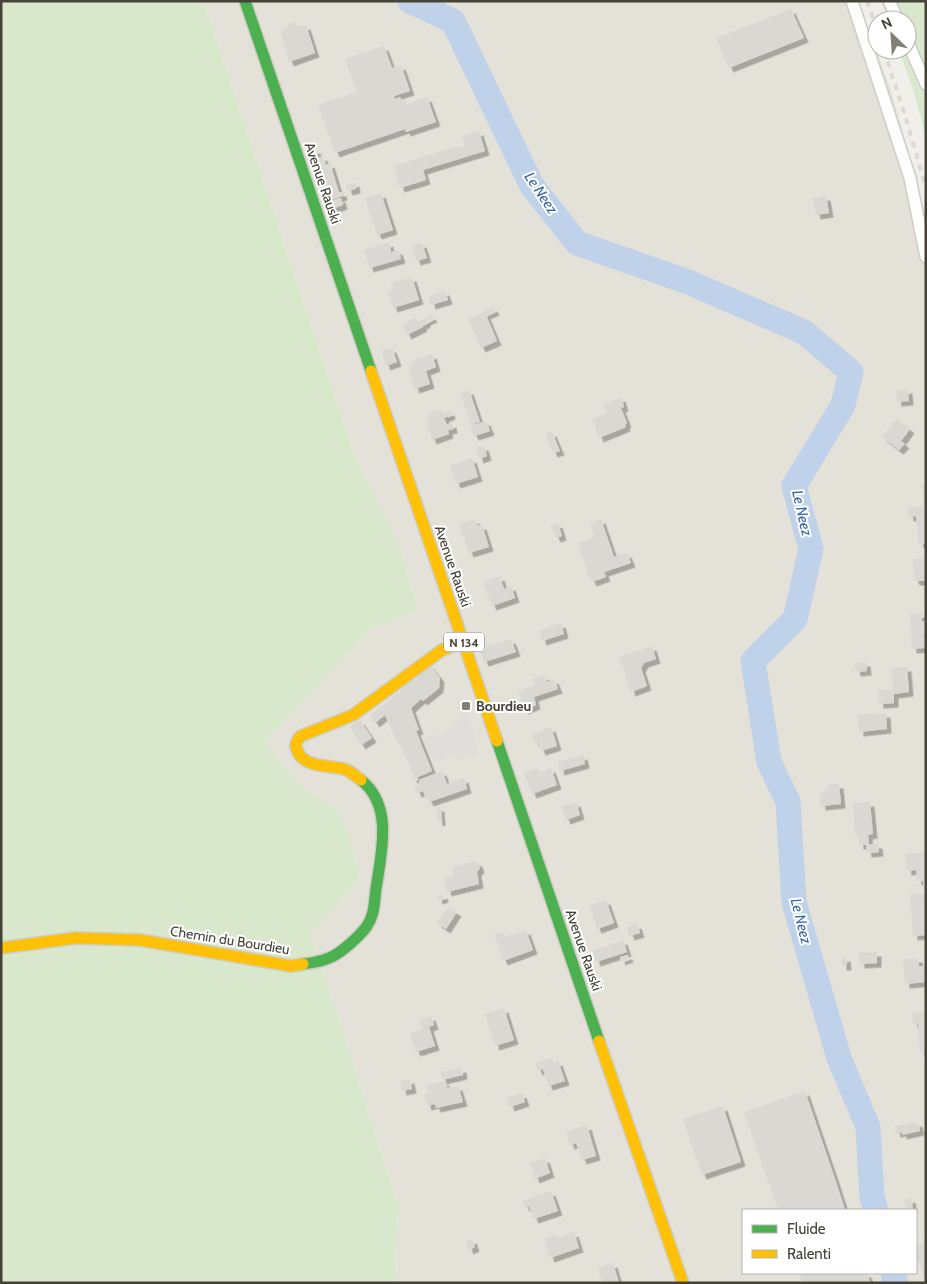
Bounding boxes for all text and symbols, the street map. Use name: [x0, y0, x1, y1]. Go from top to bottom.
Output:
north arrow: [867, 10, 917, 60]
text: N: [878, 13, 895, 33]
street label: Avenue Rauski: [301, 140, 345, 226]
water label: Le Neez: [521, 169, 562, 218]
water label: Le Neez: [788, 488, 816, 538]
street label: Avenue Rauski: [431, 523, 475, 609]
road number: N 134: [444, 632, 484, 652]
place label: Bourdieu: [476, 697, 531, 715]
marker: Bourdieu: [460, 700, 472, 712]
water label: Le Neez: [787, 896, 815, 946]
street label: Avenue Rauski: [562, 907, 606, 993]
street label: Chemin du Bourdieu: [169, 922, 291, 958]
legend: [742, 1209, 917, 1274]
text: Fluide: [787, 1220, 826, 1238]
text: Ralenti: [787, 1245, 831, 1263]

